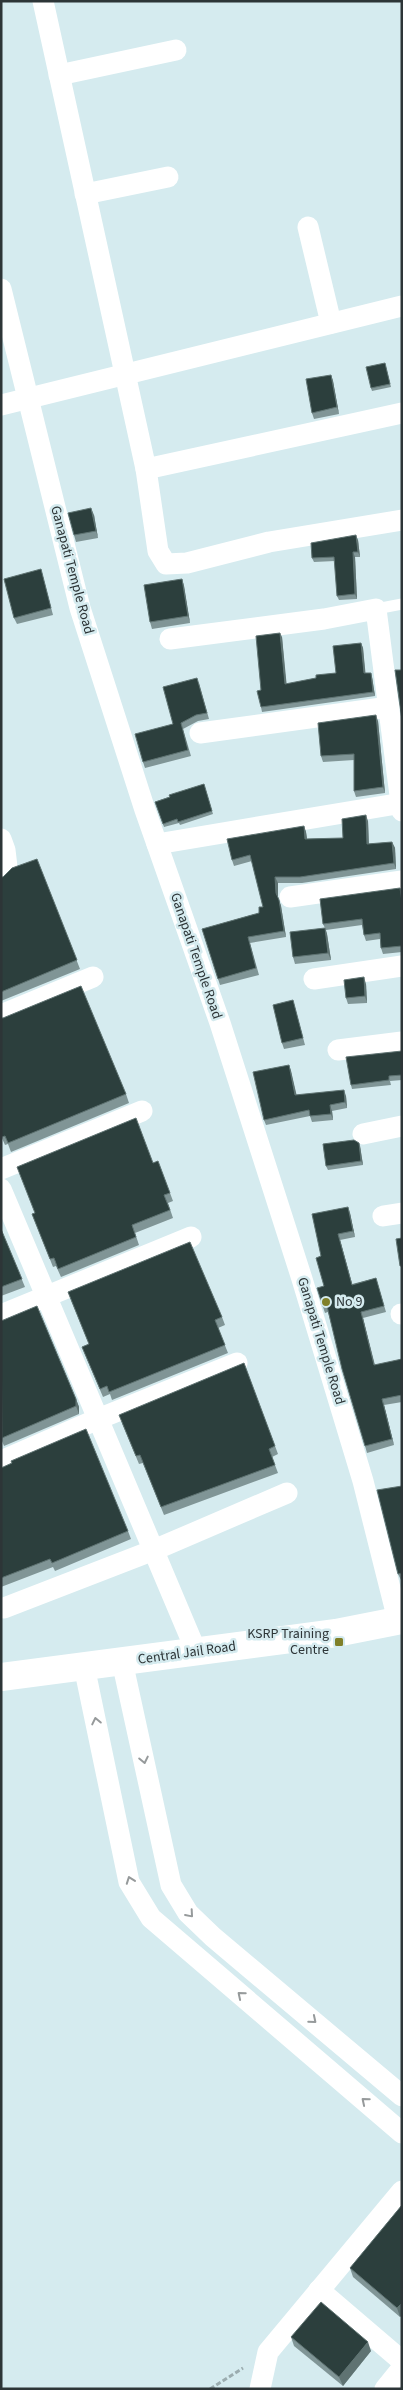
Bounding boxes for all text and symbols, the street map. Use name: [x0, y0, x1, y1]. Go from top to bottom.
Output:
street label: Ganapati Temple Road: [45, 504, 99, 636]
street label: Ganapati Temple Road: [165, 890, 227, 1022]
street label: Ganapati Temple Road: [292, 1275, 350, 1407]
place label: No 9: [336, 1292, 362, 1312]
marker: No 9: [320, 1296, 332, 1308]
place label: KSRP Training Centre: [247, 1624, 329, 1660]
street label: Central Jail Road: [137, 1636, 237, 1670]
marker: KSRP Training Centre: [333, 1636, 345, 1648]
one-way arrow: [91, 1717, 101, 1726]
one-way arrow: [138, 1756, 149, 1765]
one-way arrow: [126, 1876, 136, 1885]
one-way arrow: [185, 1908, 194, 1917]
one-way arrow: [238, 1993, 247, 2001]
one-way arrow: [307, 2015, 316, 2024]
one-way arrow: [361, 2098, 370, 2107]

